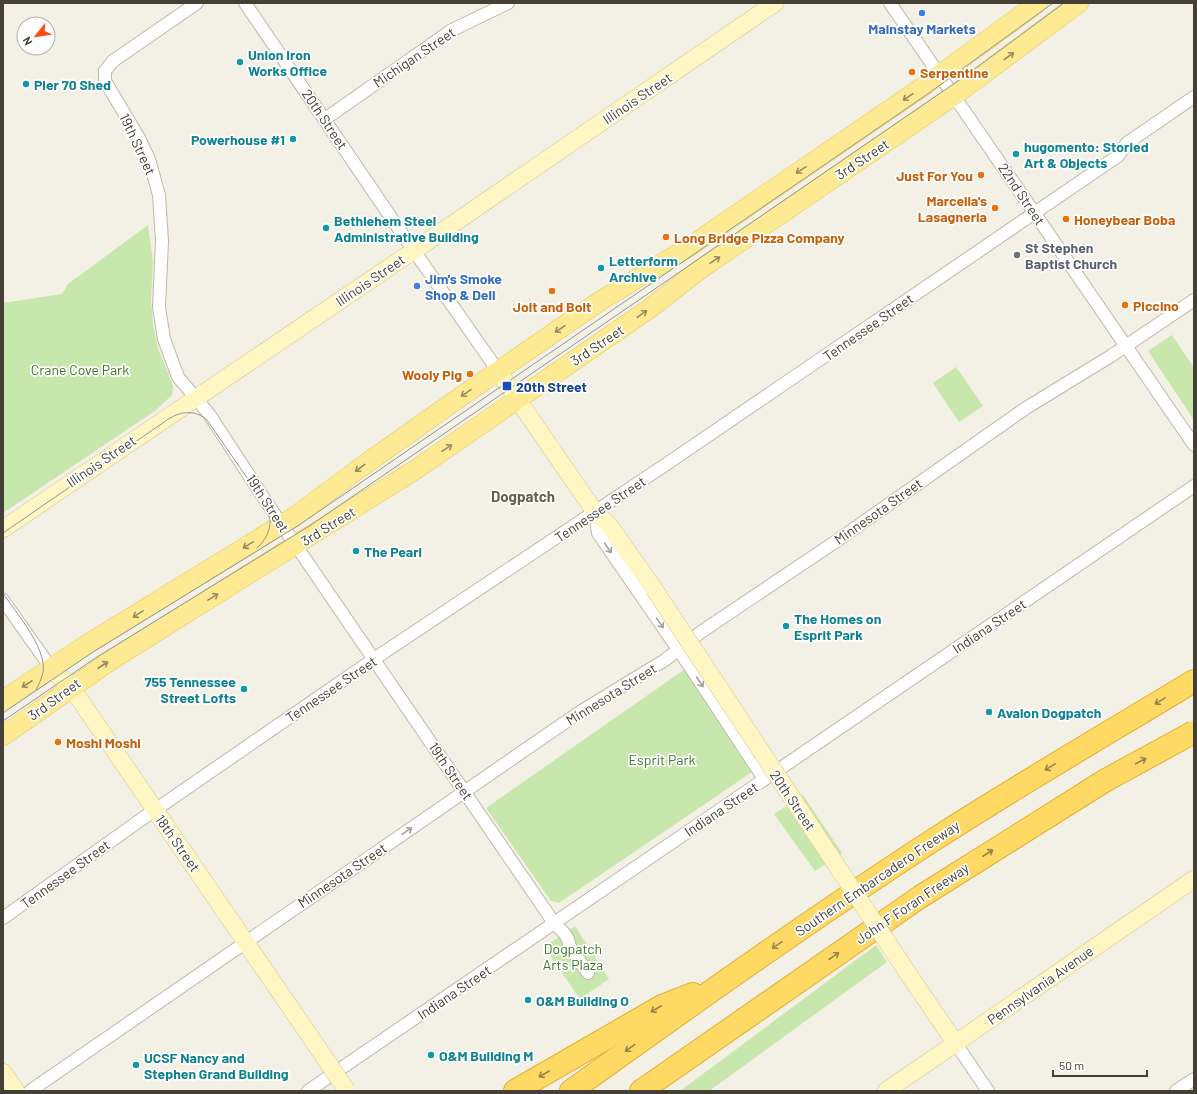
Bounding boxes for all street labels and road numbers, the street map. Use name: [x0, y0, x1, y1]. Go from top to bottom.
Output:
street label: Michigan Street: [370, 23, 458, 91]
street label: Illinois Street: [599, 69, 675, 127]
street label: 20th Street: [299, 86, 351, 152]
street label: 19th Street: [116, 111, 160, 177]
street label: 3rd Street: [832, 135, 892, 183]
street label: 22nd Street: [995, 160, 1049, 228]
street label: Illinois Street: [332, 251, 408, 309]
street label: Tennessee Street: [820, 290, 916, 364]
street label: 3rd Street: [567, 321, 627, 369]
street label: Illinois Street: [63, 432, 139, 490]
street label: 19th Street: [243, 471, 293, 535]
street label: Tennessee Street: [551, 472, 649, 546]
street label: Minnesota Street: [831, 474, 925, 548]
street label: 3rd Street: [298, 503, 358, 549]
street label: Indiana Street: [949, 595, 1029, 657]
street label: Tennessee Street: [282, 652, 380, 726]
street label: Minnesota Street: [563, 659, 659, 729]
street label: 3rd Street: [24, 674, 84, 724]
street label: 19th Street: [426, 739, 476, 803]
street label: 20th Street: [767, 767, 819, 833]
street label: Indiana Street: [681, 778, 761, 840]
street label: 18th Street: [152, 811, 204, 875]
street label: Southern Embarcadero Freeway: [792, 816, 963, 939]
street label: Tennessee Street: [17, 836, 113, 912]
street label: Minnesota Street: [294, 839, 390, 911]
street label: John F Foran Freeway: [852, 858, 972, 947]
street label: Pennsylvania Avenue: [984, 942, 1096, 1028]
street label: Indiana Street: [414, 961, 494, 1023]

